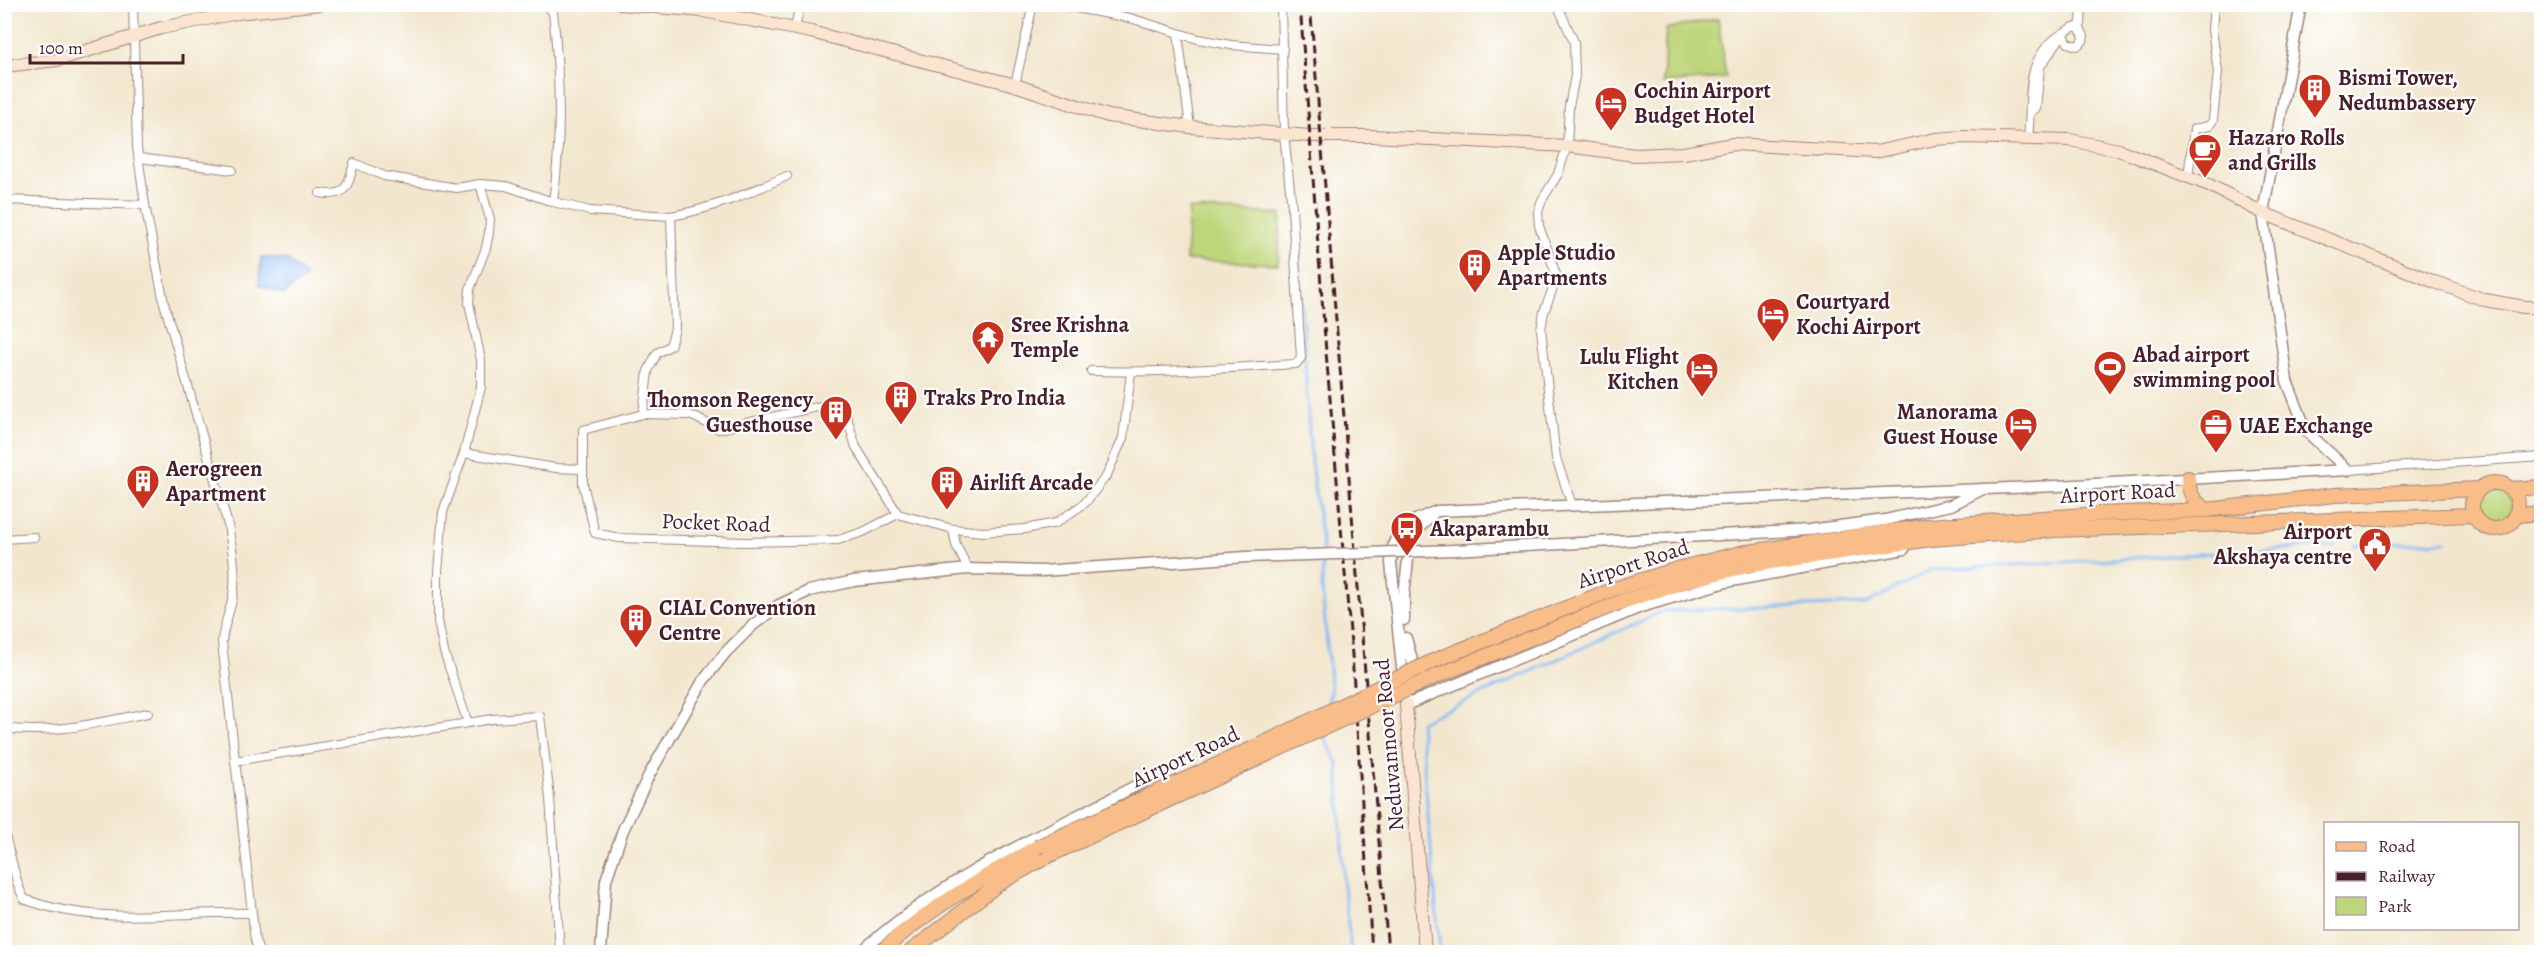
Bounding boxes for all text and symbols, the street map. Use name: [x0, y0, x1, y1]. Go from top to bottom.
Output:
scale bar: [30, 27, 183, 65]
text: 100 m: [39, 36, 83, 60]
place label: Bismi Tower, Nedumbassery: [2338, 63, 2476, 118]
building icon: Bismi Tower, Nedumbassery: [2297, 72, 2333, 119]
place label: Cochin Airport Budget Hotel: [1634, 76, 1771, 131]
hotel icon: Cochin Airport Budget Hotel: [1593, 85, 1629, 132]
place label: Hazaro Rolls and Grills: [2228, 123, 2345, 178]
cafe icon: Hazaro Rolls and Grills: [2187, 132, 2223, 179]
place label: Apple Studio Apartments: [1497, 238, 1615, 293]
building icon: Apple Studio Apartments: [1457, 247, 1493, 294]
place label: Courtyard Kochi Airport: [1796, 287, 1922, 342]
hotel icon: Courtyard Kochi Airport: [1755, 296, 1791, 343]
place label: Sree Krishna Temple: [1011, 310, 1130, 365]
temple icon: Sree Krishna Temple: [970, 319, 1006, 366]
place label: Abad airport swimming pool: [2132, 340, 2276, 395]
place label: Lulu Flight Kitchen: [1579, 342, 1680, 397]
sports icon: Abad airport swimming pool: [2092, 349, 2128, 396]
hotel icon: Lulu Flight Kitchen: [1684, 351, 1720, 398]
building icon: Traks Pro India: [883, 379, 919, 426]
place label: Traks Pro India: [924, 383, 1066, 413]
place label: Thomson Regency Guesthouse: [647, 385, 814, 440]
building icon: Thomson Regency Guesthouse: [818, 394, 854, 441]
place label: Manorama Guest House: [1883, 397, 1998, 452]
hotel icon: Manorama Guest House: [2003, 406, 2039, 453]
office icon: UAE Exchange: [2198, 407, 2234, 454]
place label: UAE Exchange: [2239, 411, 2373, 441]
place label: Aerogreen Apartment: [165, 454, 267, 509]
building icon: Aerogreen Apartment: [125, 463, 161, 510]
building icon: Airlift Arcade: [929, 464, 965, 511]
place label: Airlift Arcade: [969, 468, 1093, 498]
street label: Airport Road: [2059, 475, 2177, 511]
street label: Pocket Road: [661, 506, 771, 540]
bus stop icon: Akaparambu: [1389, 510, 1425, 557]
place label: Akaparambu: [1429, 514, 1550, 544]
place label: Airport Akshaya centre: [2212, 517, 2353, 572]
public building icon: Airport Akshaya centre: [2357, 526, 2393, 573]
street label: Airport Road: [1573, 532, 1693, 596]
place label: CIAL Convention Centre: [659, 593, 816, 648]
building icon: CIAL Convention Centre: [618, 602, 654, 649]
street label: Neduvannoor Road: [1366, 657, 1411, 833]
street label: Airport Road: [1126, 719, 1244, 795]
legend: [2324, 822, 2519, 930]
text: Road: [2378, 834, 2416, 858]
text: Railway: [2378, 864, 2436, 888]
text: Park: [2378, 894, 2412, 918]

